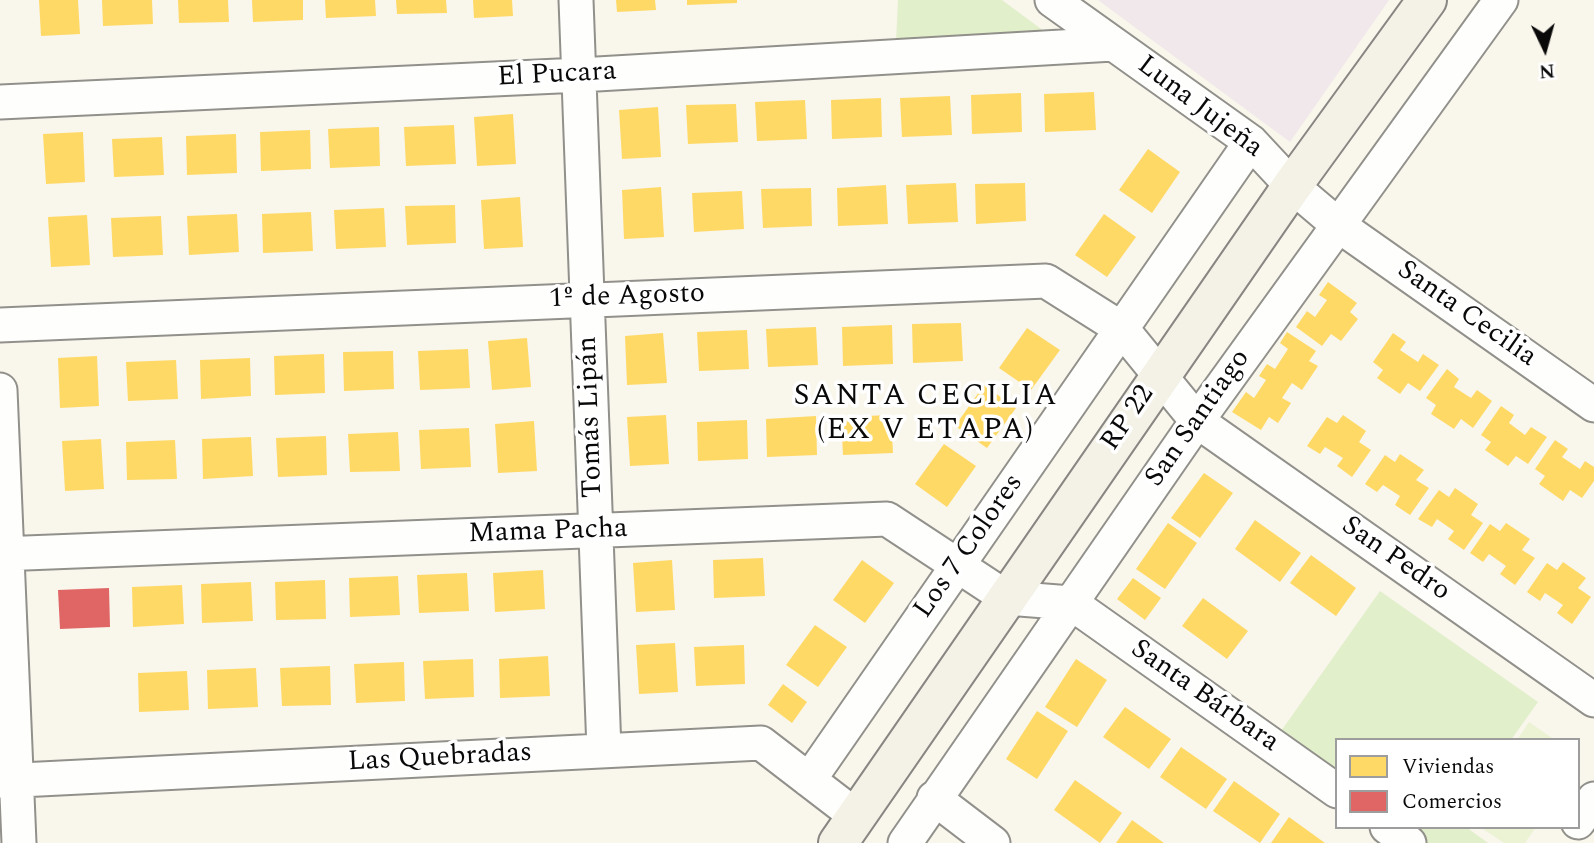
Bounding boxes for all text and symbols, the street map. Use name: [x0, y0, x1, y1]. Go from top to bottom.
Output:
north arrow: [1510, 14, 1580, 84]
street label: Luna Jujeña: [1129, 50, 1269, 166]
text: N: [1538, 55, 1556, 86]
street label: El Pucara: [497, 56, 617, 96]
street label: Santa Cecilia: [1390, 255, 1542, 375]
street label: 1º de Agosto: [549, 278, 705, 318]
street label: Tomás Lipán: [572, 336, 612, 498]
street label: San Santiago: [1139, 344, 1259, 494]
district label: SANTA CECILIA (EX V ETAPA): [795, 380, 1057, 450]
street label: RP 22: [1095, 380, 1163, 458]
street label: Los 7 Colores: [908, 468, 1032, 626]
street label: San Pedro: [1334, 510, 1456, 610]
street label: Mama Pacha: [468, 513, 628, 553]
street label: Santa Bárbara: [1123, 633, 1285, 761]
street label: Las Quebradas: [347, 737, 533, 781]
legend: [1335, 738, 1580, 829]
text: Viviendas: [1402, 751, 1494, 783]
text: Comercios: [1402, 786, 1502, 818]

